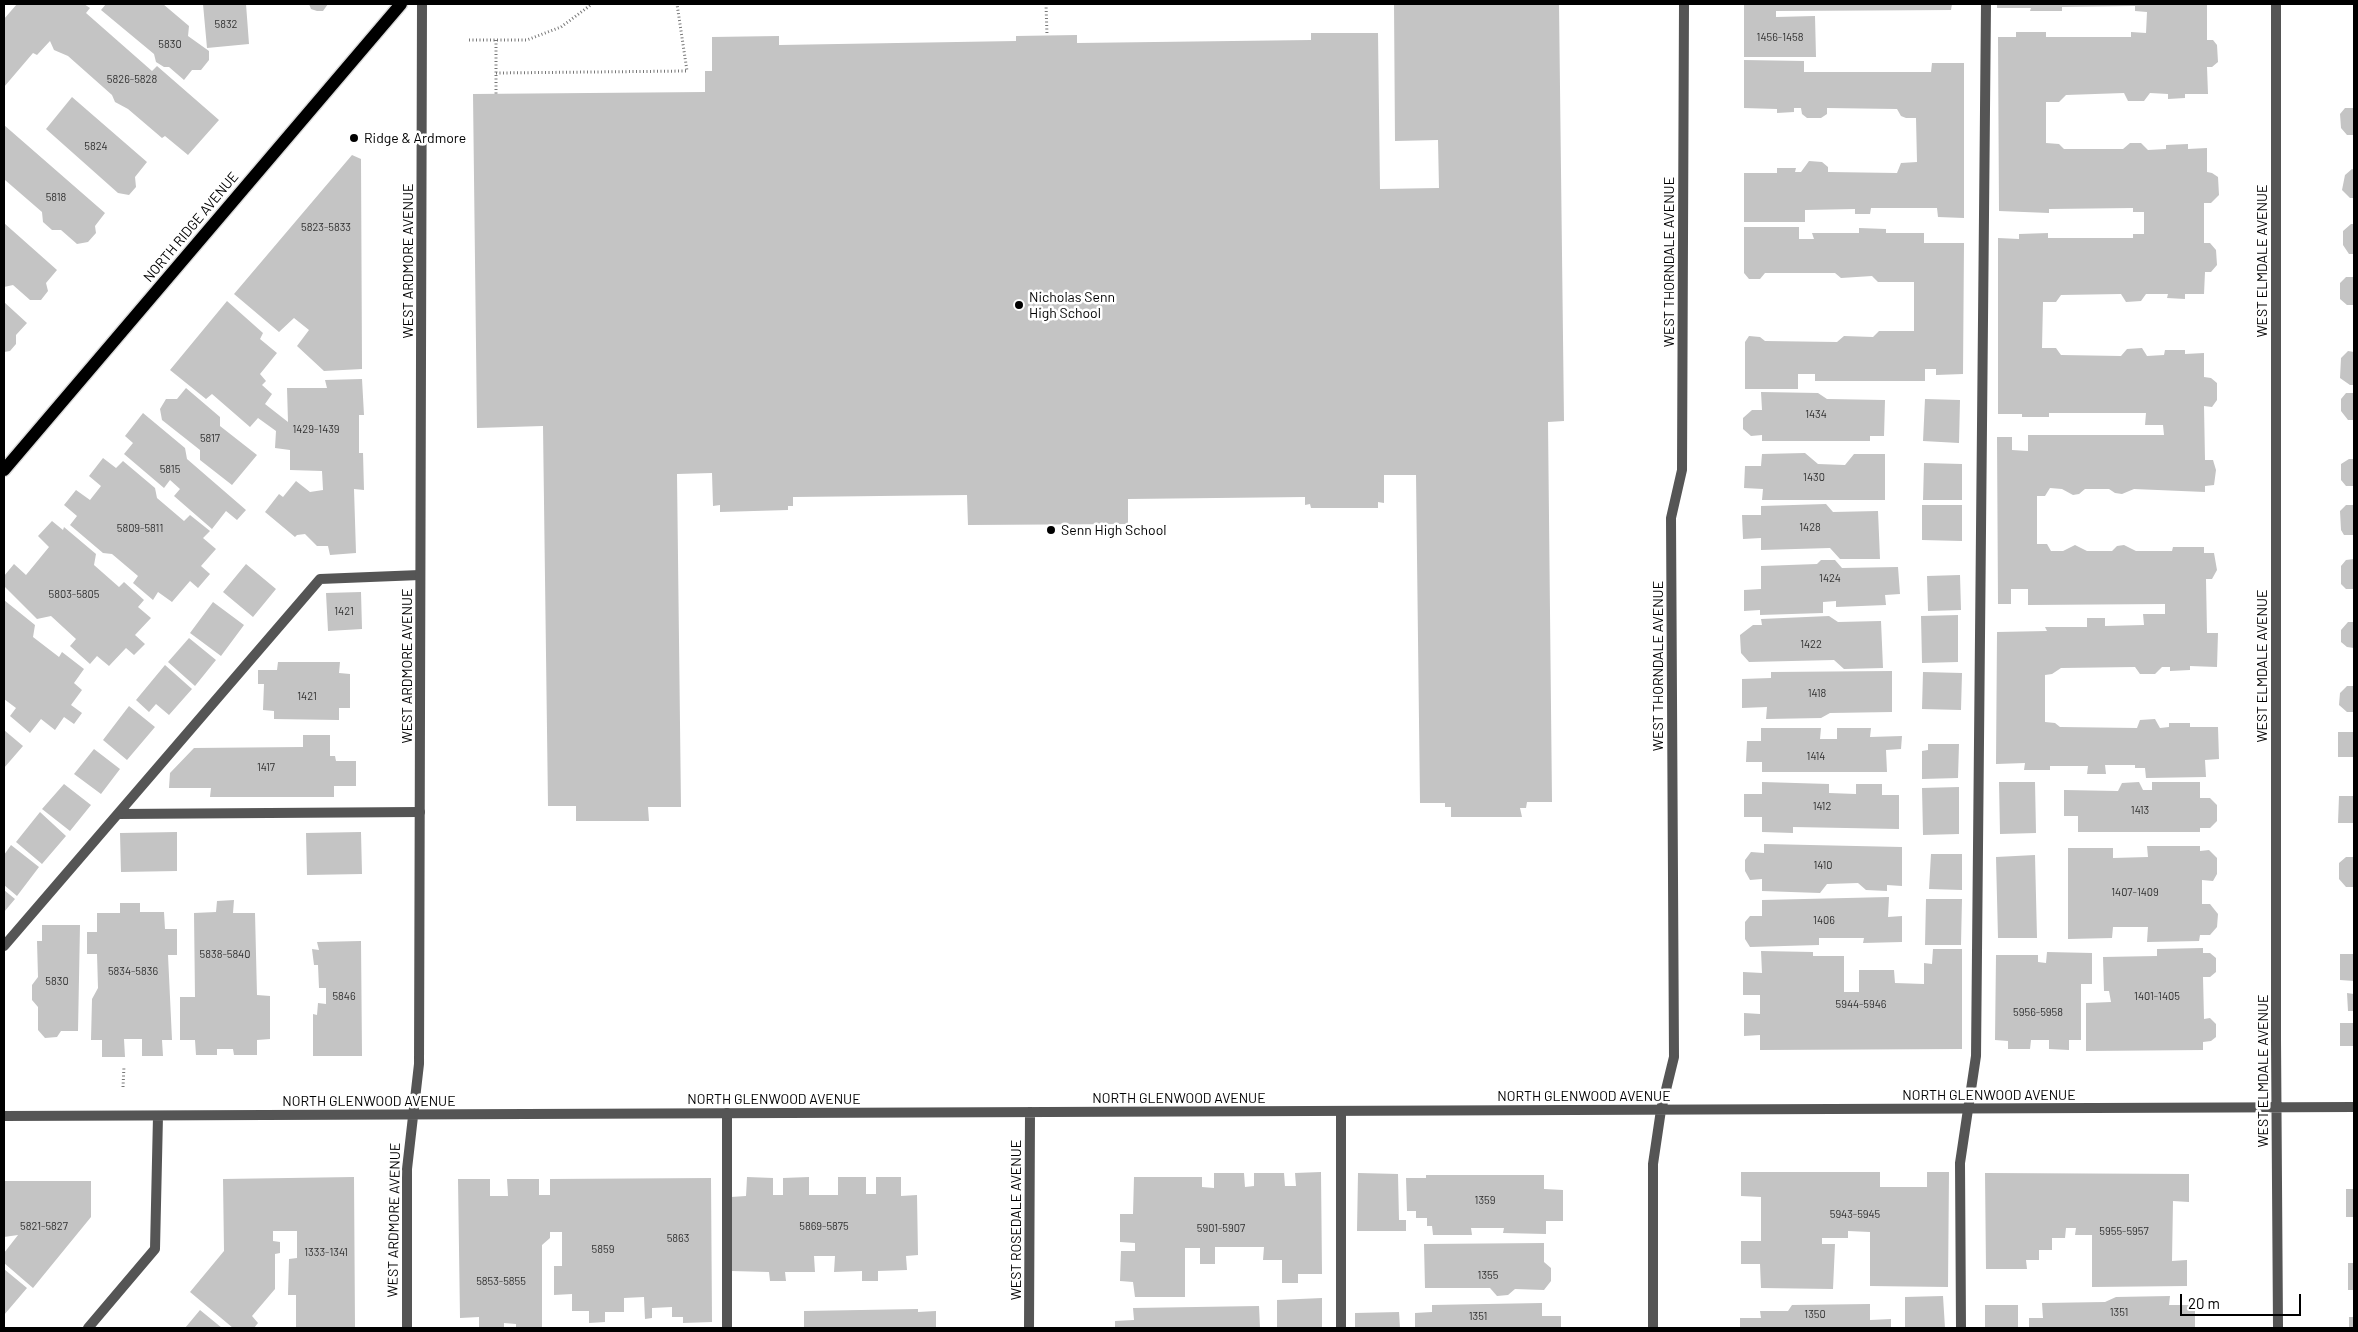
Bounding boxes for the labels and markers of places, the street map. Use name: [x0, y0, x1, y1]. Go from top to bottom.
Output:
place label: Ridge & Ardmore: [364, 130, 466, 146]
marker: Ridge & Ardmore: [348, 132, 360, 144]
place label: Nicholas Senn High School: [1029, 289, 1115, 322]
marker: Nicholas Senn High School: [1013, 299, 1025, 311]
place label: Senn High School: [1061, 522, 1166, 538]
marker: Senn High School: [1045, 524, 1057, 536]

